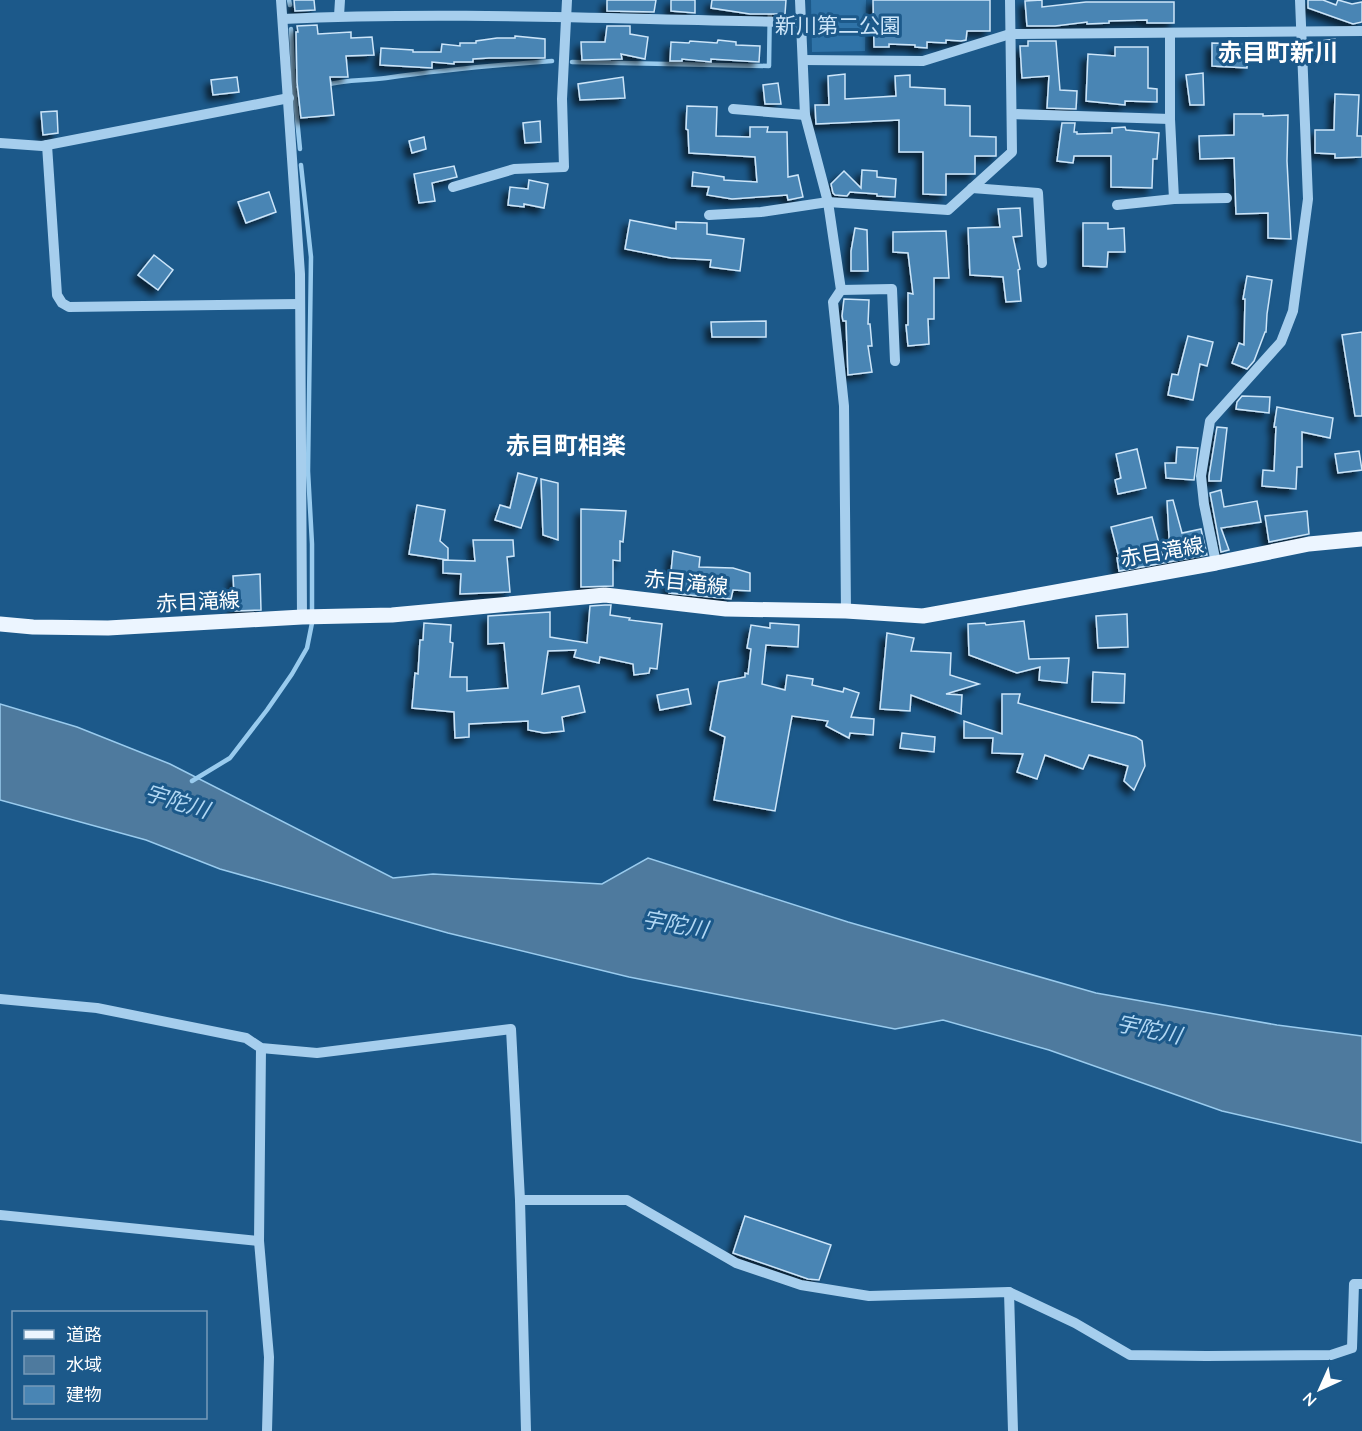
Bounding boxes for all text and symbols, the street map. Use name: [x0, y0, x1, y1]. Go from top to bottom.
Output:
park label: 新川第二公園: [775, 12, 901, 38]
district label: 赤目町新川: [1218, 37, 1338, 67]
district label: 赤目町相楽: [506, 430, 626, 460]
street label: 赤目滝線: [1118, 531, 1205, 571]
street label: 赤目滝線: [643, 565, 729, 599]
street label: 赤目滝線: [155, 586, 241, 616]
water label: 宇陀川: [141, 778, 215, 825]
water label: 宇陀川: [640, 904, 712, 944]
water label: 宇陀川: [1114, 1008, 1186, 1050]
legend: [12, 1311, 207, 1419]
text: 道路: [66, 1323, 102, 1346]
text: 水域: [66, 1353, 102, 1376]
north arrow: [1290, 1359, 1350, 1419]
text: 建物: [66, 1383, 102, 1406]
text: N: [1298, 1388, 1321, 1411]

